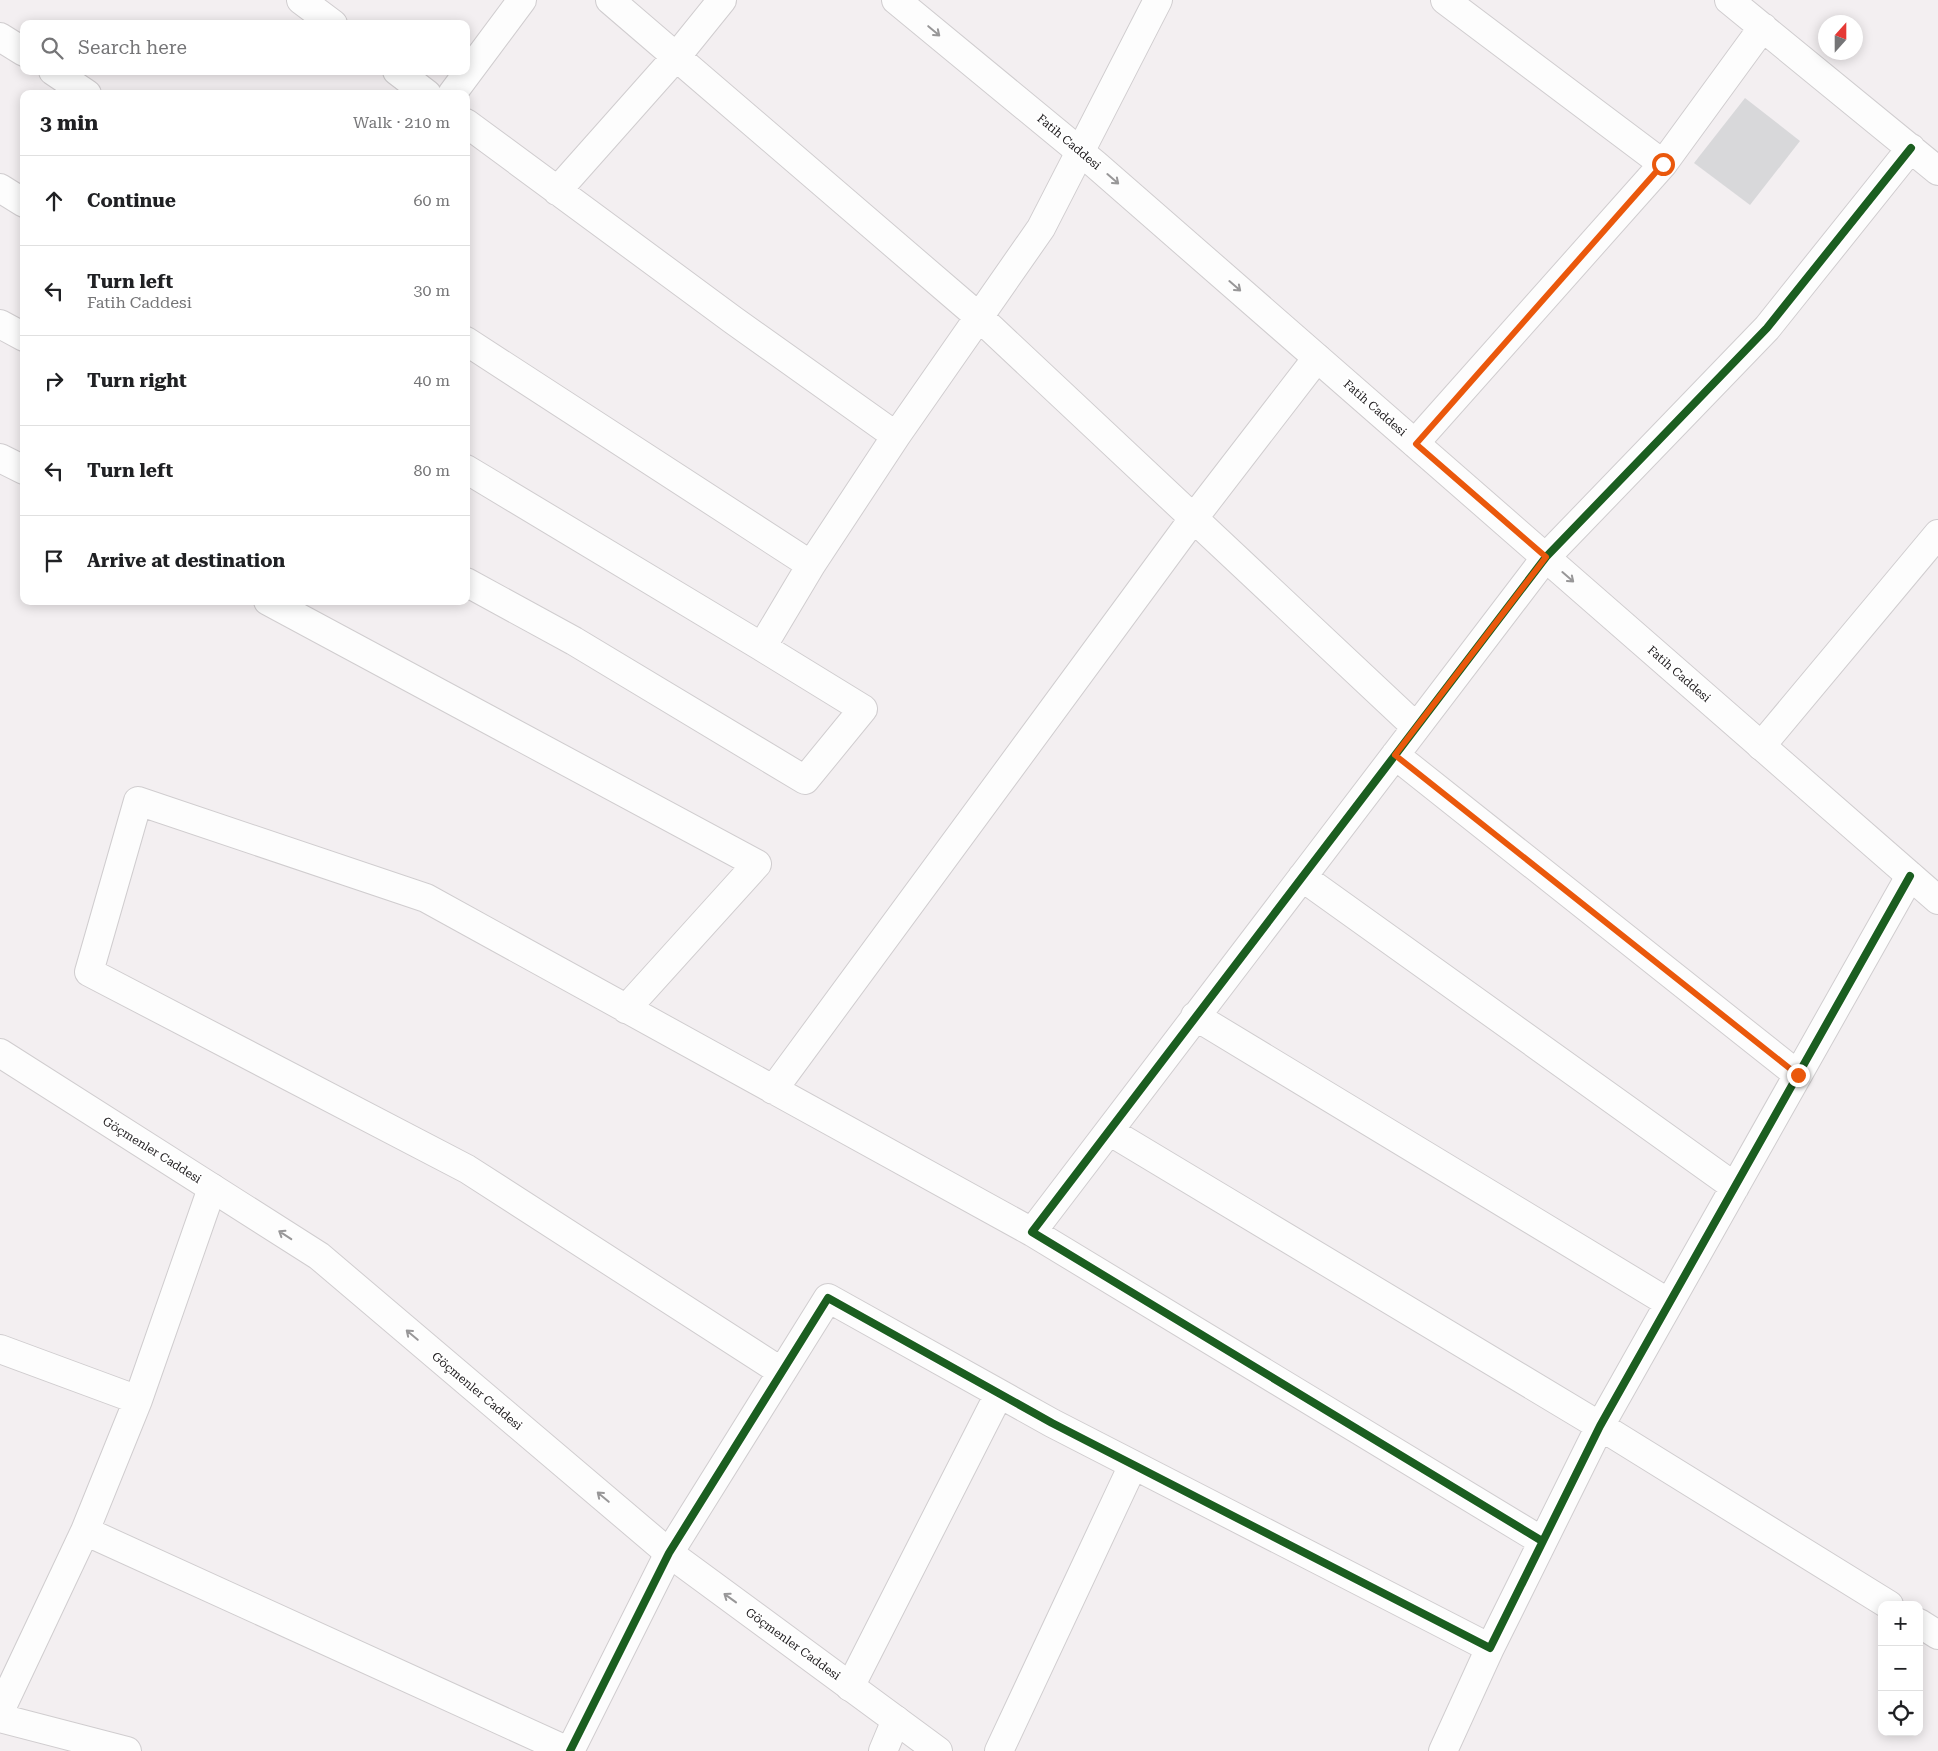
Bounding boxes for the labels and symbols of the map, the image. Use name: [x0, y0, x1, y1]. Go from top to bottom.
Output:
north arrow: [1818, 15, 1863, 60]
one-way arrow: [927, 25, 940, 37]
street label: Fatih Caddesi: [1034, 111, 1104, 173]
route start: [1652, 153, 1675, 176]
one-way arrow: [1106, 174, 1119, 185]
one-way arrow: [1229, 280, 1242, 292]
street label: Fatih Caddesi: [1341, 377, 1409, 439]
one-way arrow: [1562, 571, 1575, 583]
street label: Fatih Caddesi: [1645, 643, 1713, 705]
route end: [1787, 1064, 1810, 1087]
street label: Göçmenler Caddesi: [100, 1114, 204, 1186]
one-way arrow: [278, 1229, 292, 1239]
one-way arrow: [406, 1330, 419, 1341]
street label: Göçmenler Caddesi: [429, 1349, 525, 1433]
one-way arrow: [596, 1491, 609, 1503]
one-way arrow: [723, 1593, 737, 1603]
street label: Göçmenler Caddesi: [743, 1605, 843, 1683]

